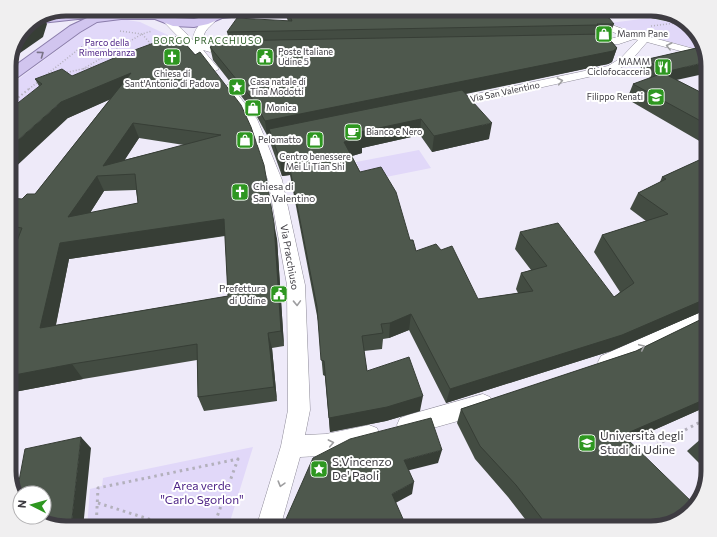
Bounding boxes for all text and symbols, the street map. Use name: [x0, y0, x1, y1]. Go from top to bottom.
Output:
shop icon: Mamm Pane: [594, 24, 614, 44]
place label: Mamm Pane: [617, 28, 668, 39]
district label: BORGO PRACCHIUSO: [153, 35, 263, 46]
park label: Parco della Rimembranza: [79, 37, 136, 58]
one-way arrow: [666, 42, 672, 50]
place label: Poste Italiane Udine 5: [278, 46, 333, 67]
church icon: Chiesa di Sant'Antonio di Padova: [162, 47, 182, 67]
public building icon: Poste Italiane Udine 5: [255, 47, 275, 67]
one-way arrow: [36, 52, 43, 59]
place label: MAMM Ciclofocacceria: [587, 56, 650, 77]
restaurant icon: MAMM Ciclofocacceria: [653, 57, 673, 77]
place label: Chiesa di Sant'Antonio di Padova: [125, 68, 219, 89]
place label: Casa natale di Tina Modotti: [250, 76, 306, 97]
place icon: Casa natale di Tina Modotti: [227, 77, 247, 97]
one-way arrow: [557, 77, 563, 85]
street label: Via San Valentino: [469, 79, 541, 104]
school or university icon: Filippo Renati: [646, 87, 666, 107]
place label: Filippo Renati: [587, 91, 643, 102]
shop icon: Monica: [243, 98, 263, 118]
place label: Monica: [266, 102, 297, 113]
cafe icon: Bianco e Nero: [343, 122, 363, 142]
place label: Bianco e Nero: [366, 126, 422, 137]
shop icon: Pelomatto: [235, 130, 255, 150]
shop icon: Centro benessere Mei Li Tian Shi: [305, 130, 325, 150]
place label: Pelomatto: [258, 134, 301, 145]
place label: Centro benessere Mei Li Tian Shi: [279, 151, 351, 172]
place label: Chiesa di San Valentino: [253, 180, 315, 204]
church icon: Chiesa di San Valentino: [230, 182, 250, 202]
street label: Via Pracchiuso: [278, 223, 302, 291]
place label: Prefettura di Udine: [219, 282, 266, 306]
public building icon: Prefettura di Udine: [269, 284, 289, 304]
one-way arrow: [293, 300, 301, 306]
one-way arrow: [638, 344, 645, 352]
place label: Università degli Studi di Udine: [600, 428, 683, 456]
school or university icon: Università degli Studi di Udine: [577, 433, 597, 453]
one-way arrow: [328, 440, 334, 448]
place label: S.Vincenzo De' Paoli: [332, 454, 392, 482]
place icon: S.Vincenzo De' Paoli: [309, 459, 329, 479]
park label: Area verde "Carlo Sgorlon": [160, 478, 244, 506]
one-way arrow: [277, 480, 286, 487]
north arrow: [12, 485, 52, 525]
text: N: [15, 499, 28, 509]

